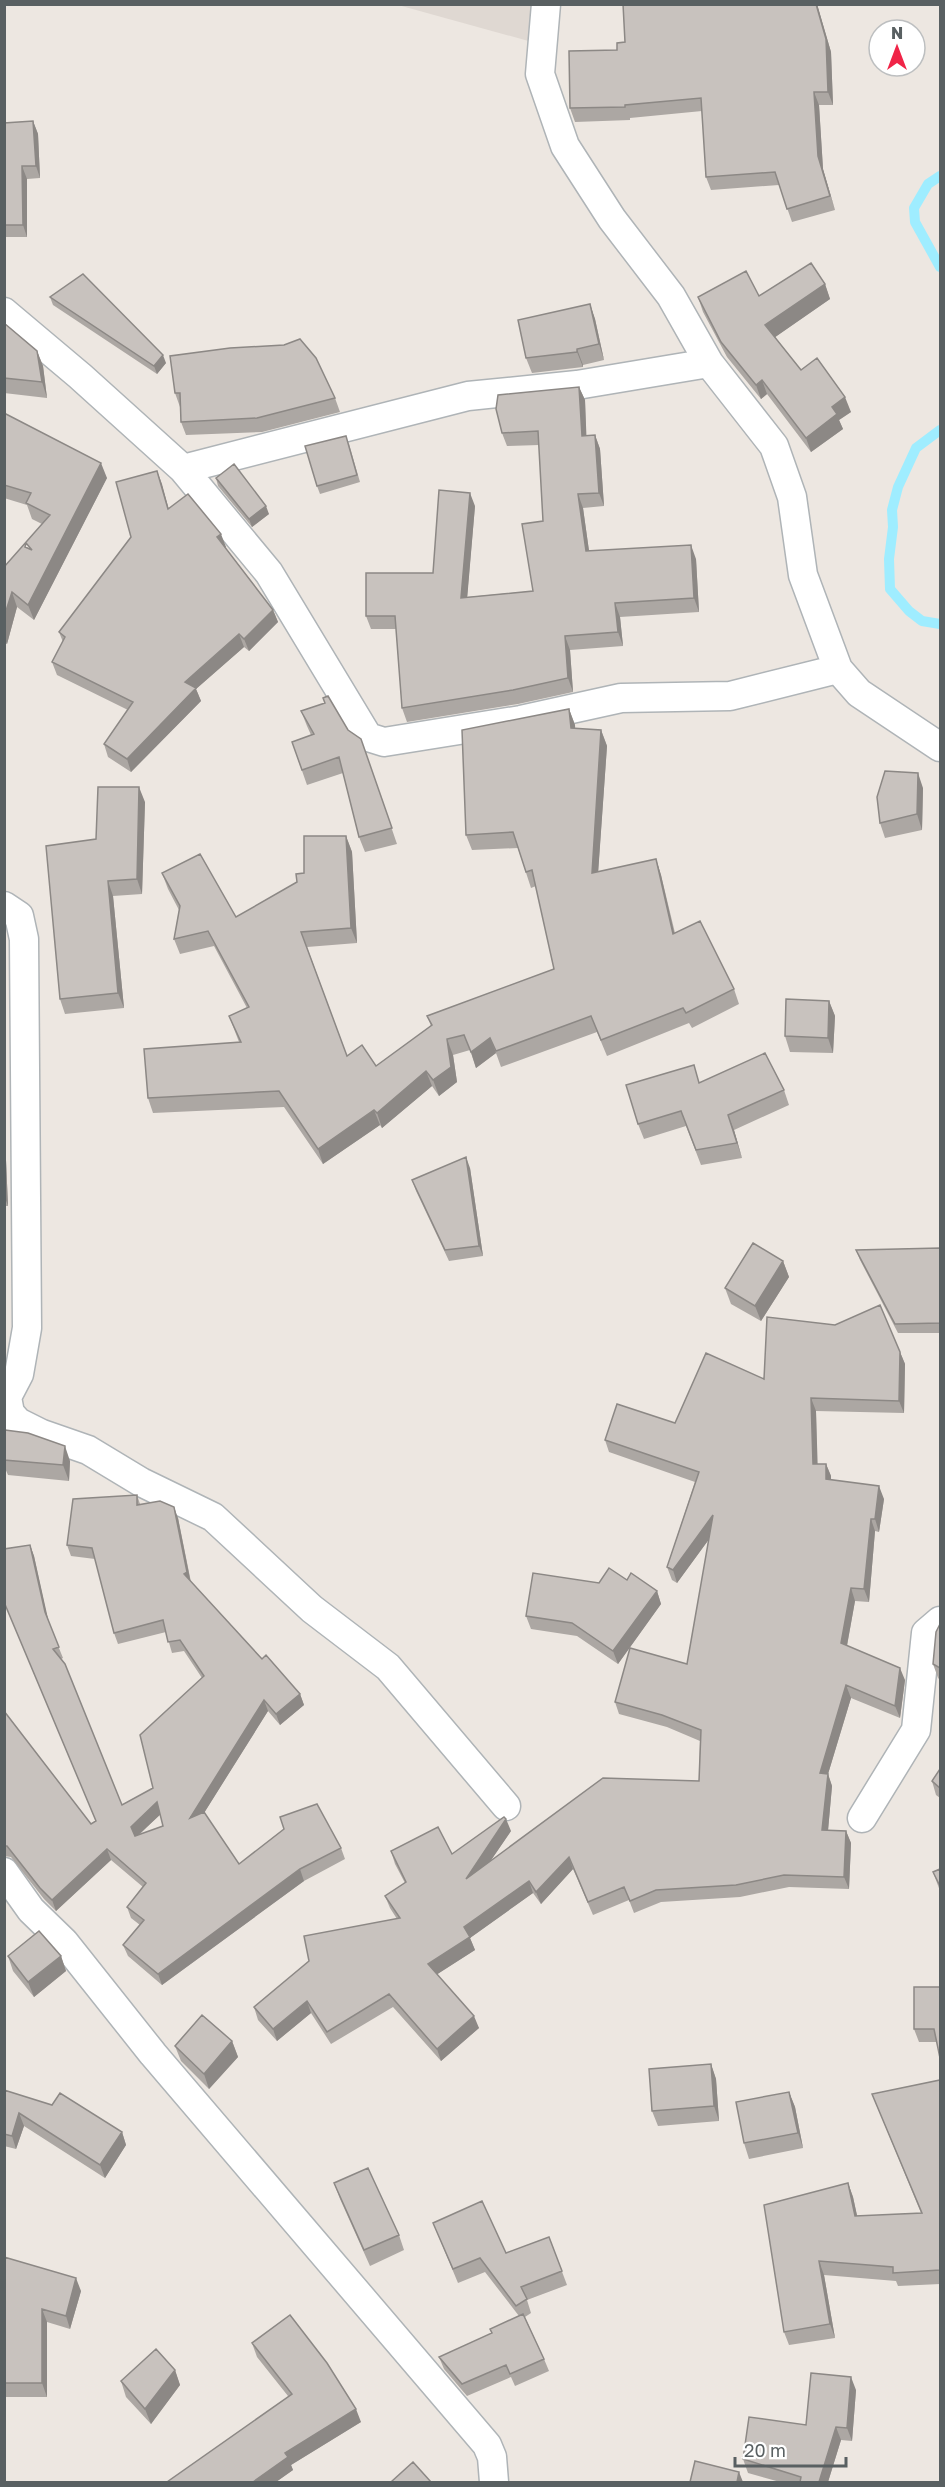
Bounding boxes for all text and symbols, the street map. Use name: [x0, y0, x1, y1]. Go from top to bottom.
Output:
north arrow: [867, 18, 927, 78]
text: N: [891, 23, 903, 43]
scale bar: [735, 2430, 846, 2468]
text: 20 m: [744, 2439, 786, 2461]

